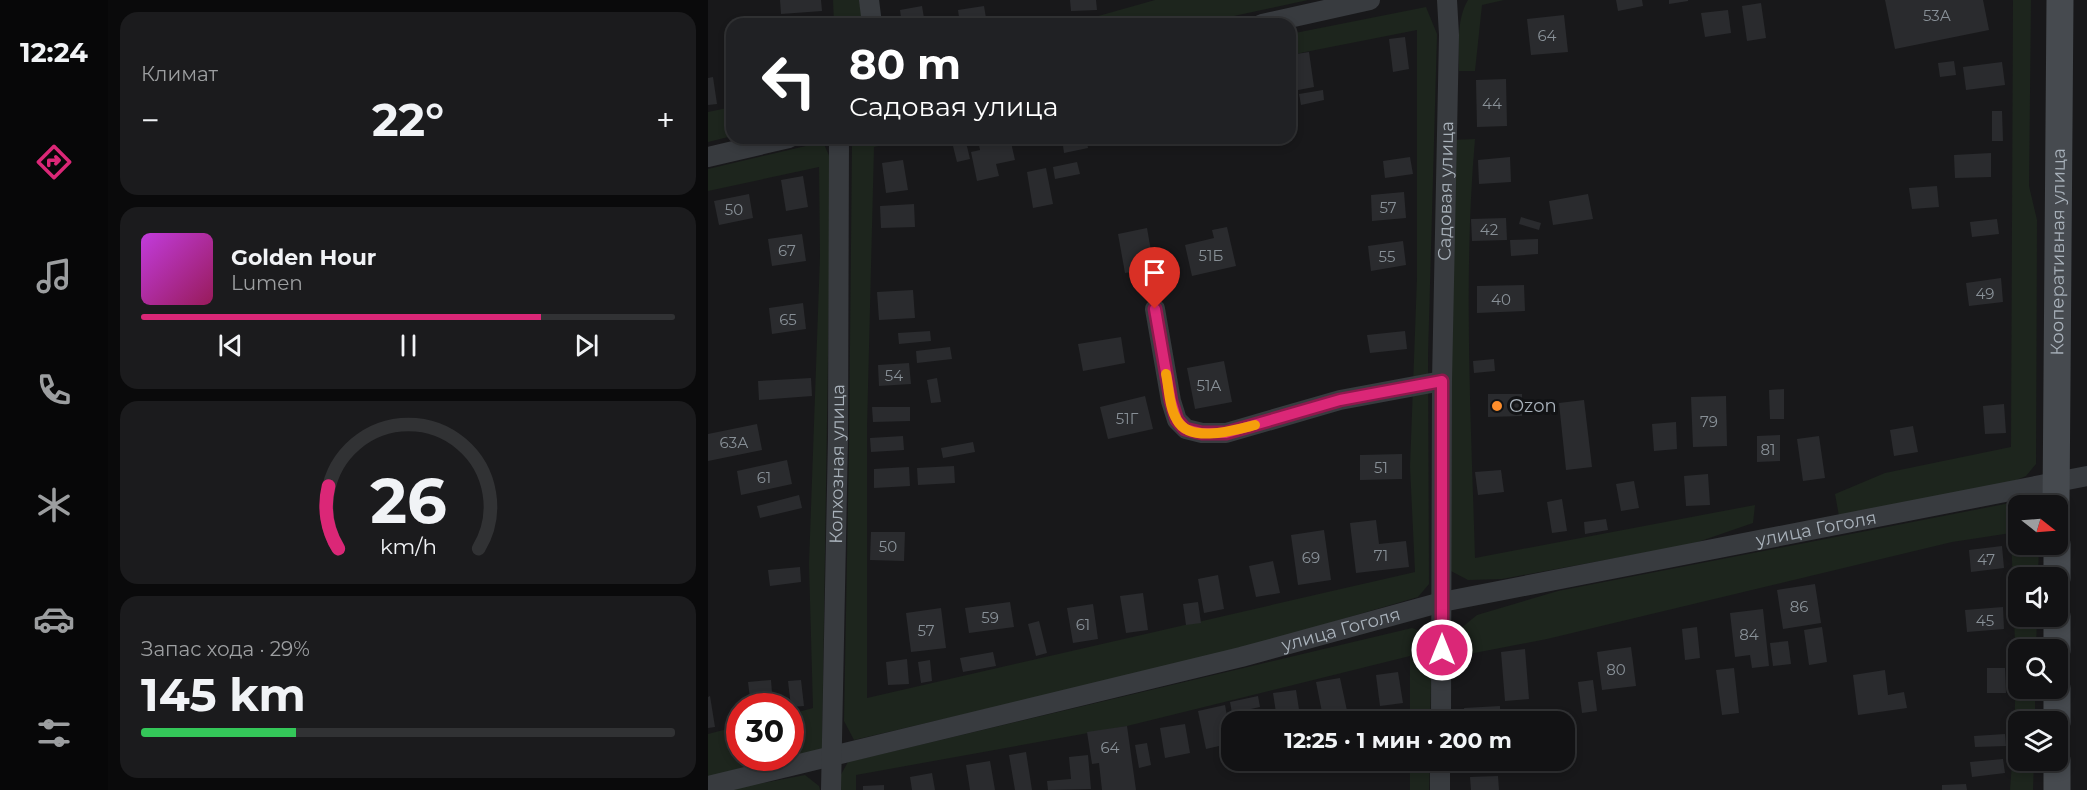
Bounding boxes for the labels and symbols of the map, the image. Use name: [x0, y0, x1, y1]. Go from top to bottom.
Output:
house number: 53А: [1923, 6, 1951, 25]
house number: 64: [1537, 26, 1557, 45]
house number: 44: [1482, 94, 1502, 113]
street label: Садовая улица: [1433, 121, 1458, 261]
street label: Кооперативная улица: [2046, 148, 2070, 356]
house number: 57: [1379, 198, 1397, 217]
house number: 50: [725, 200, 743, 219]
house number: 42: [1480, 220, 1498, 239]
house number: 67: [778, 241, 796, 260]
house number: 51Б: [1199, 246, 1224, 265]
pin: [1129, 247, 1180, 309]
house number: 55: [1379, 247, 1395, 266]
house number: 49: [1976, 284, 1994, 303]
house number: 40: [1491, 290, 1511, 309]
house number: 65: [779, 310, 797, 329]
house number: 54: [885, 366, 903, 385]
house number: 51А: [1196, 376, 1222, 395]
street label: Колхозная улица: [825, 384, 849, 544]
place label: Ozon: [1509, 395, 1557, 417]
marker: Ozon: [1490, 399, 1504, 413]
house number: 51Г: [1116, 409, 1139, 428]
house number: 79: [1700, 412, 1718, 431]
house number: 63А: [720, 433, 748, 452]
house number: 81: [1761, 440, 1776, 459]
house number: 51: [1374, 458, 1388, 477]
house number: 61: [757, 468, 771, 487]
north arrow: [2008, 495, 2068, 555]
street label: улица Гоголя: [1753, 506, 1878, 552]
house number: 50: [879, 537, 897, 556]
house number: 71: [1374, 546, 1388, 565]
house number: 69: [1302, 548, 1320, 567]
house number: 47: [1977, 550, 1995, 569]
house number: 86: [1790, 597, 1808, 616]
street label: улица Гоголя: [1278, 603, 1403, 657]
house number: 59: [981, 608, 999, 627]
house number: 45: [1976, 611, 1994, 630]
house number: 61: [1076, 615, 1090, 634]
position arrow: [1410, 618, 1474, 682]
house number: 57: [917, 621, 935, 640]
house number: 84: [1739, 625, 1759, 644]
house number: 80: [1606, 660, 1626, 679]
speed limit sign: 30: [726, 693, 804, 771]
house number: 64: [1100, 738, 1120, 757]

